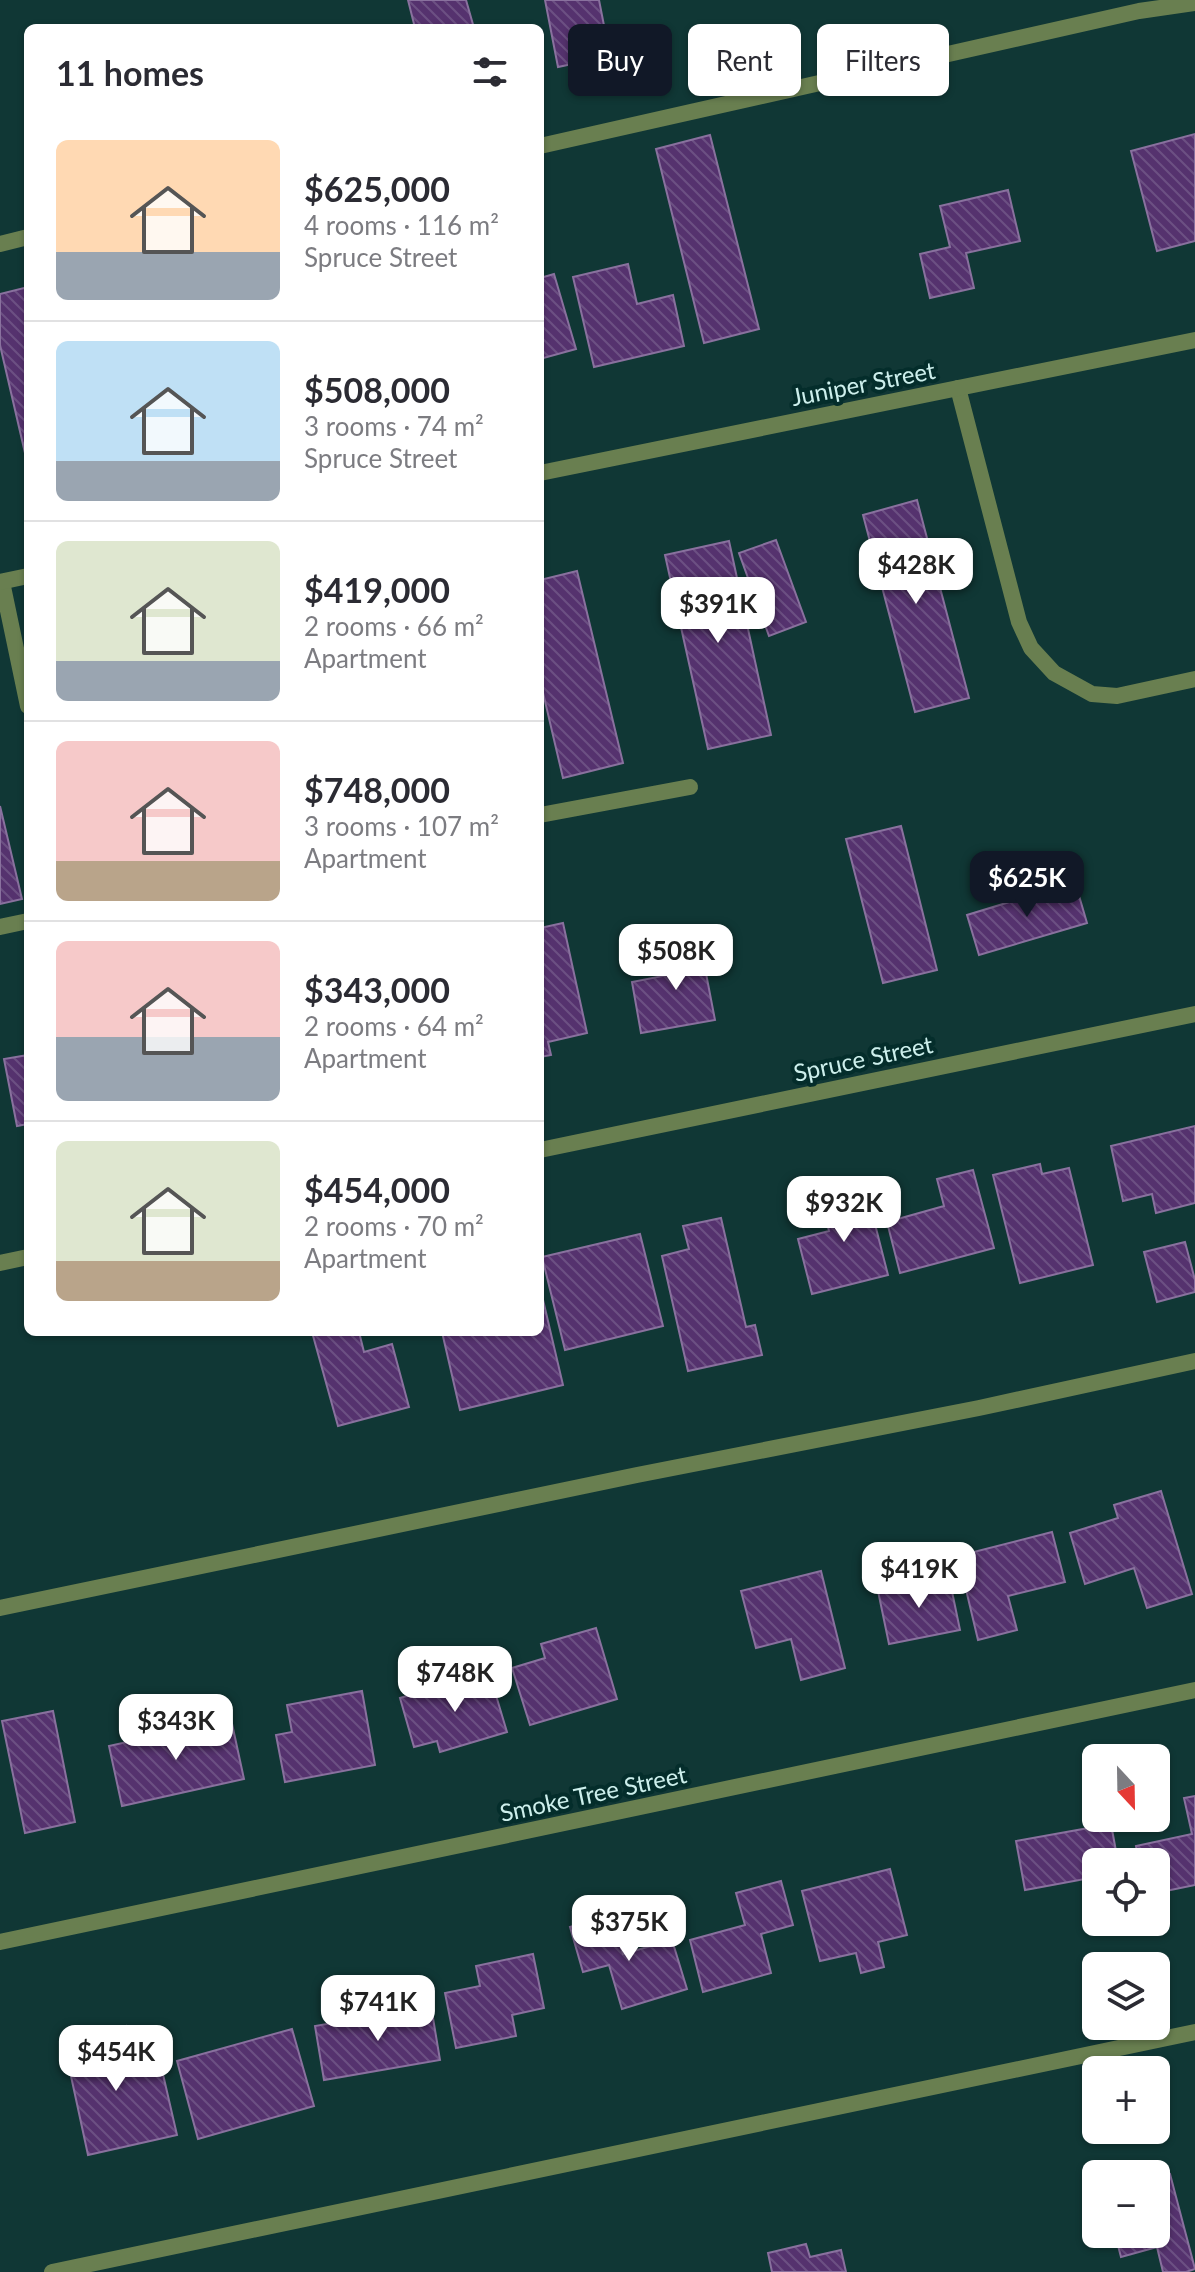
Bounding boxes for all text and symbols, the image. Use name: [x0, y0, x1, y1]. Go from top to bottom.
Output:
chip: Buy: [568, 24, 672, 96]
chip: Rent: [688, 24, 801, 96]
chip: Filters: [817, 24, 949, 96]
icon: filters: [468, 50, 512, 94]
text: 11 homes: [56, 52, 204, 93]
text: $625,000: [304, 168, 450, 209]
icon: home: [120, 172, 216, 268]
text: 4 rooms · 116 m²: [304, 209, 499, 241]
text: Spruce Street: [304, 241, 457, 273]
street label: Juniper Street: [789, 355, 938, 411]
text: $508,000: [304, 369, 450, 410]
icon: home: [120, 373, 216, 469]
text: 3 rooms · 74 m²: [304, 410, 484, 442]
text: Spruce Street: [304, 442, 457, 474]
pin: $428K: [860, 538, 972, 606]
text: $428K: [877, 548, 955, 580]
text: $419,000: [304, 569, 450, 610]
icon: home: [120, 573, 216, 669]
pin: $391K: [662, 577, 774, 645]
text: $391K: [679, 587, 757, 619]
text: 2 rooms · 66 m²: [304, 610, 484, 642]
text: Apartment: [304, 642, 427, 674]
text: $748,000: [304, 769, 450, 810]
icon: home: [120, 773, 216, 869]
text: 3 rooms · 107 m²: [304, 810, 499, 842]
text: Apartment: [304, 842, 427, 874]
pin: $625K: [971, 851, 1083, 919]
text: $625K: [988, 861, 1066, 893]
pin: $508K: [620, 924, 732, 992]
text: $508K: [637, 934, 715, 966]
text: $343,000: [304, 969, 450, 1010]
icon: home: [120, 973, 216, 1069]
text: 2 rooms · 64 m²: [304, 1010, 484, 1042]
street label: Spruce Street: [791, 1029, 936, 1087]
text: Apartment: [304, 1042, 427, 1074]
text: $454,000: [304, 1169, 450, 1210]
icon: home: [120, 1173, 216, 1269]
pin: $932K: [788, 1176, 900, 1244]
text: $932K: [805, 1186, 883, 1218]
text: 2 rooms · 70 m²: [304, 1210, 484, 1242]
text: Apartment: [304, 1242, 427, 1274]
pin: $419K: [863, 1542, 975, 1610]
text: $419K: [880, 1552, 958, 1584]
pin: $748K: [399, 1646, 511, 1714]
text: $748K: [416, 1656, 494, 1688]
pin: $343K: [120, 1694, 232, 1762]
text: $343K: [137, 1704, 215, 1736]
north arrow: [1082, 1744, 1170, 1832]
map controls: [1082, 1744, 1170, 2248]
street label: Smoke Tree Street: [497, 1759, 689, 1827]
button: locate: [1082, 1848, 1170, 1936]
pin: $375K: [573, 1895, 685, 1963]
text: $375K: [590, 1905, 668, 1937]
button: layers: [1082, 1952, 1170, 2040]
pin: $741K: [322, 1975, 434, 2043]
text: $741K: [339, 1985, 417, 2017]
pin: $454K: [60, 2025, 172, 2093]
text: $454K: [77, 2035, 155, 2067]
button: +: [1082, 2056, 1170, 2144]
button: −: [1082, 2160, 1170, 2248]

